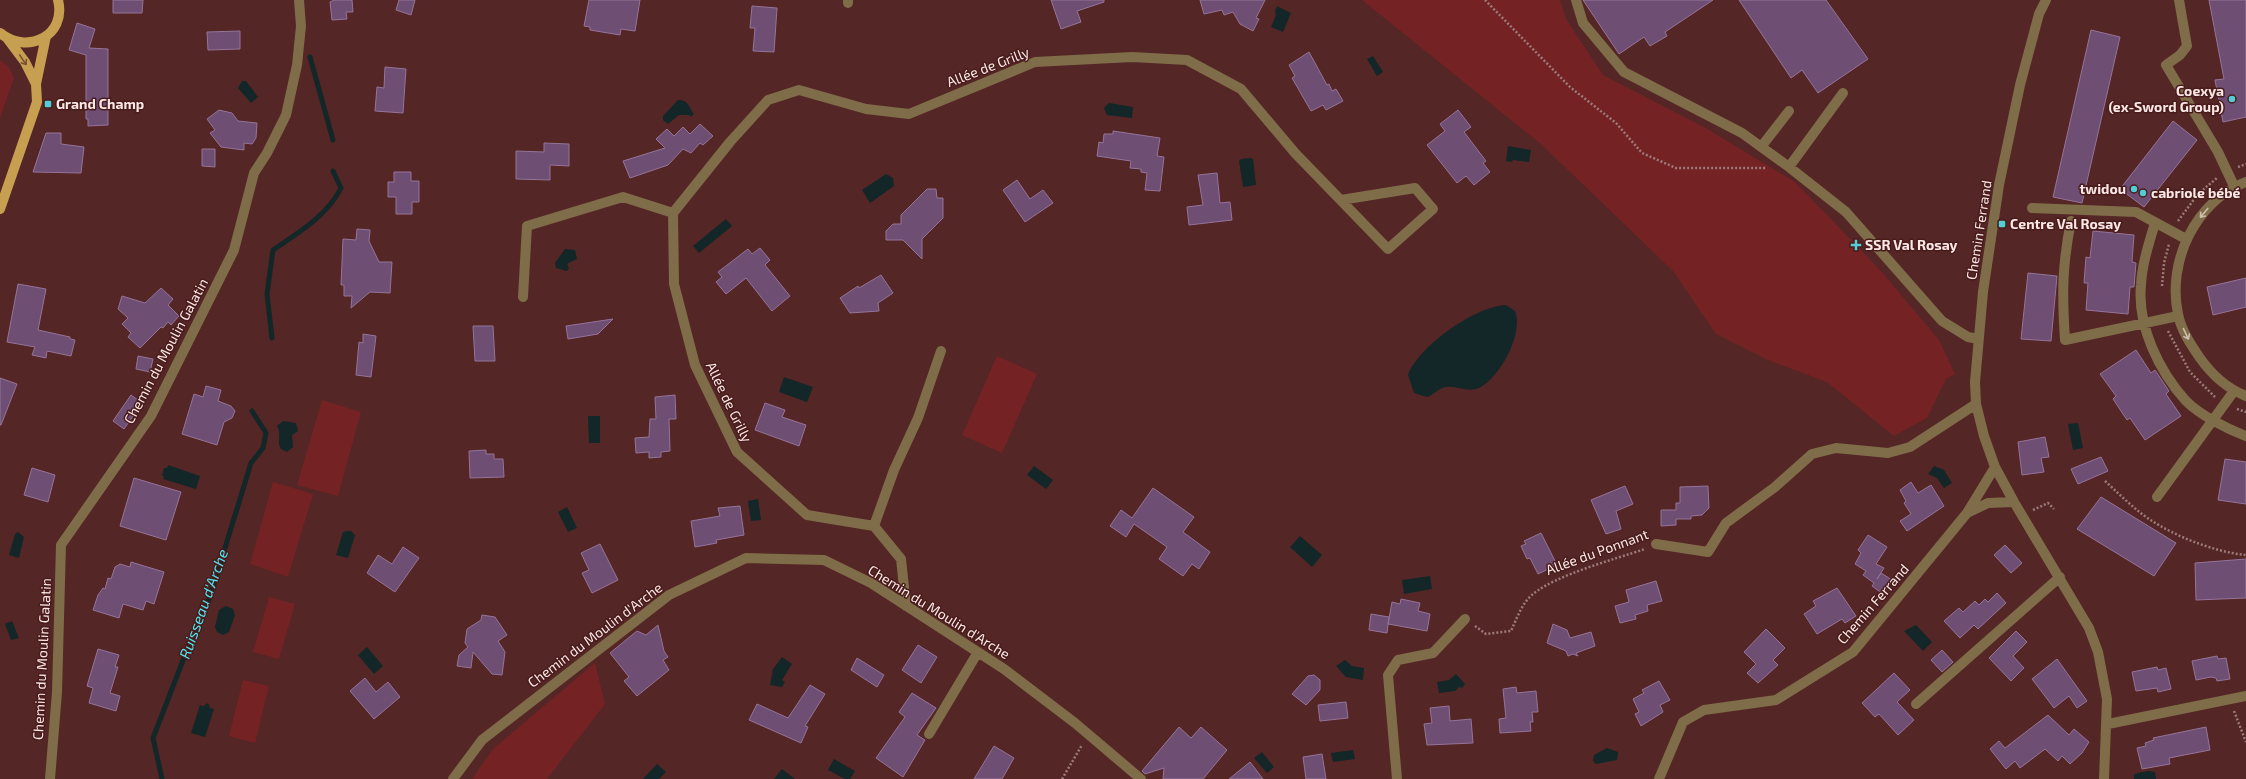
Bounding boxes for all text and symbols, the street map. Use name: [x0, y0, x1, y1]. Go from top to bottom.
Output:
street label: Allée de Grilly: [944, 43, 1032, 90]
one-way arrow: [19, 55, 27, 66]
place label: Coexya (ex-Sword Group): [2108, 82, 2224, 115]
marker: Coexya (ex-Sword Group): [2227, 94, 2237, 104]
place label: Grand Champ: [56, 95, 144, 112]
marker: Grand Champ: [43, 99, 53, 109]
street label: Chemin Ferrand: [1962, 179, 1995, 281]
place label: twidou: [2080, 180, 2126, 197]
marker: twidou: [2129, 184, 2139, 194]
place label: cabriole bébé: [2151, 184, 2241, 201]
marker: cabriole bébé: [2138, 188, 2148, 198]
one-way arrow: [2200, 208, 2209, 218]
place label: Centre Val Rosay: [2010, 215, 2121, 232]
marker: Centre Val Rosay: [1997, 219, 2007, 229]
place label: SSR Val Rosay: [1865, 236, 1958, 253]
marker: SSR Val Rosay: [1850, 239, 1862, 251]
street label: Chemin du Moulin Galatin: [120, 275, 211, 426]
one-way arrow: [2183, 327, 2190, 339]
street label: Allée de Grilly: [703, 359, 756, 445]
street label: Allée du Ponnant: [1543, 525, 1650, 578]
water label: Ruisseau d'Arche: [175, 546, 231, 661]
street label: Chemin Ferrand: [1833, 560, 1912, 647]
street label: Chemin du Moulin d'Arche: [865, 561, 1013, 662]
street label: Chemin du Moulin Galatin: [29, 578, 54, 740]
street label: Chemin du Moulin d'Arche: [524, 578, 665, 691]

